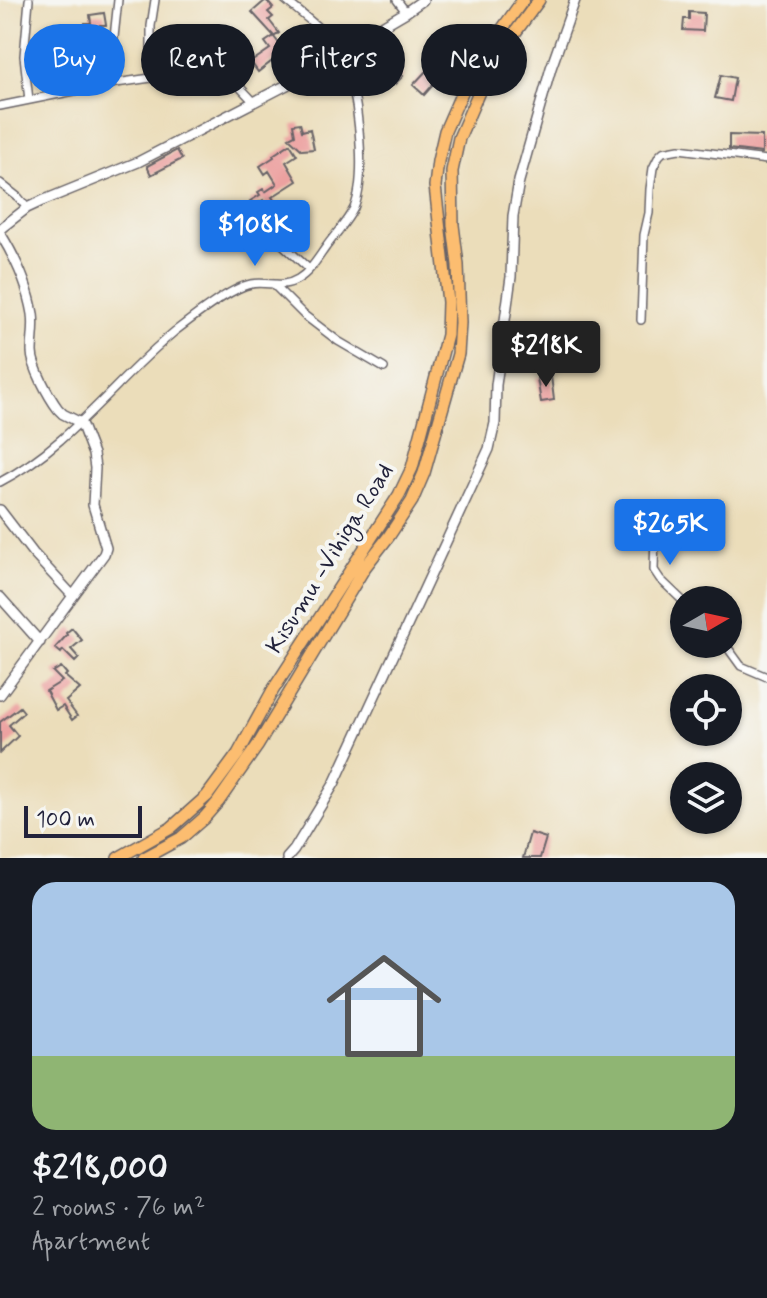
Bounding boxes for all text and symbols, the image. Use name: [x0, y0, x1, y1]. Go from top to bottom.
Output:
chip: Buy: [24, 24, 125, 96]
chip: Rent: [141, 24, 255, 96]
chip: Filters: [271, 24, 405, 96]
chip: New: [421, 24, 527, 96]
pin: $108K: [199, 200, 311, 268]
text: $108K: [218, 209, 292, 243]
pin: $218K: [490, 321, 602, 389]
text: $218K: [510, 330, 582, 364]
street label: Kisumu -Vihiga Road: [259, 458, 403, 661]
pin: $265K: [614, 499, 726, 567]
text: $265K: [632, 508, 708, 542]
north arrow: [670, 586, 742, 658]
map controls: [670, 586, 742, 834]
button: locate: [670, 674, 742, 746]
button: layers: [670, 762, 742, 834]
scale bar: [24, 802, 142, 838]
text: 100 m: [36, 806, 95, 834]
icon: home: [312, 934, 456, 1078]
text: $218,000: [32, 1146, 168, 1191]
text: 2 rooms · 76 m²: [32, 1191, 205, 1225]
text: Apartment: [32, 1225, 150, 1259]

